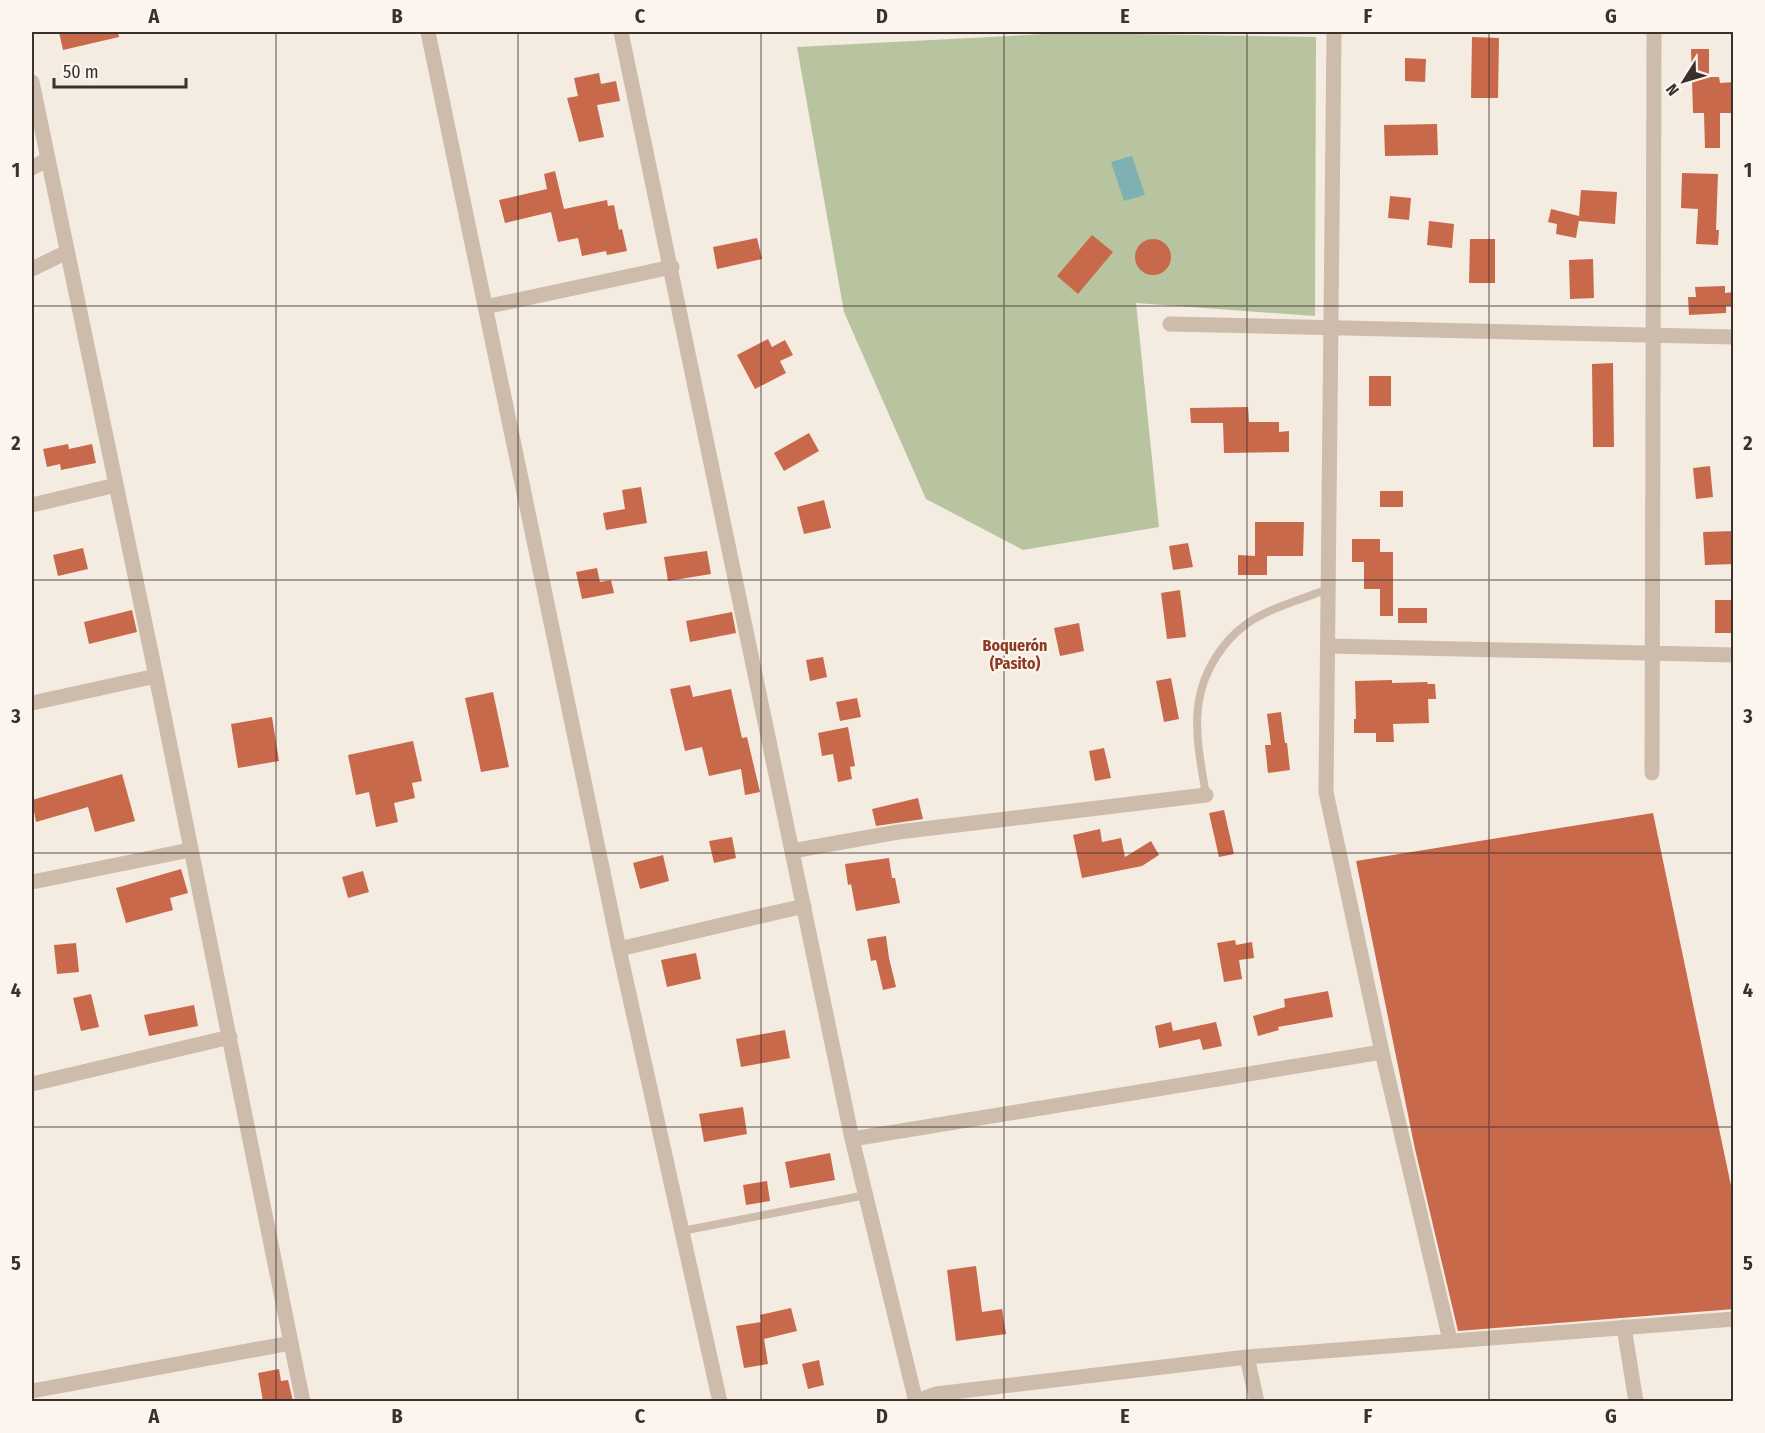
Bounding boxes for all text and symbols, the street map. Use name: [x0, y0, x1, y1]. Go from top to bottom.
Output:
text: A: [148, 4, 161, 28]
text: B: [391, 4, 403, 28]
text: C: [635, 4, 646, 28]
text: D: [876, 4, 888, 28]
text: E: [1120, 4, 1130, 28]
text: F: [1364, 4, 1373, 28]
text: G: [1605, 4, 1617, 28]
scale bar: [54, 51, 186, 89]
north arrow: [1654, 51, 1714, 111]
text: 50 m: [63, 61, 99, 83]
text: N: [1662, 80, 1683, 99]
text: 1: [12, 158, 20, 182]
text: 1: [1744, 158, 1752, 182]
text: 2: [10, 431, 21, 455]
text: 2: [1742, 431, 1753, 455]
district label: Boquerón (Pasito): [983, 636, 1047, 673]
text: 3: [10, 704, 21, 728]
text: 3: [1742, 704, 1753, 728]
text: 4: [11, 978, 21, 1002]
text: 4: [1743, 978, 1753, 1002]
text: 5: [11, 1251, 21, 1275]
text: 5: [1743, 1251, 1753, 1275]
text: A: [148, 1404, 161, 1428]
text: B: [391, 1404, 403, 1428]
text: C: [635, 1404, 646, 1428]
text: D: [876, 1404, 888, 1428]
text: E: [1120, 1404, 1130, 1428]
text: F: [1364, 1404, 1373, 1428]
text: G: [1605, 1404, 1617, 1428]

